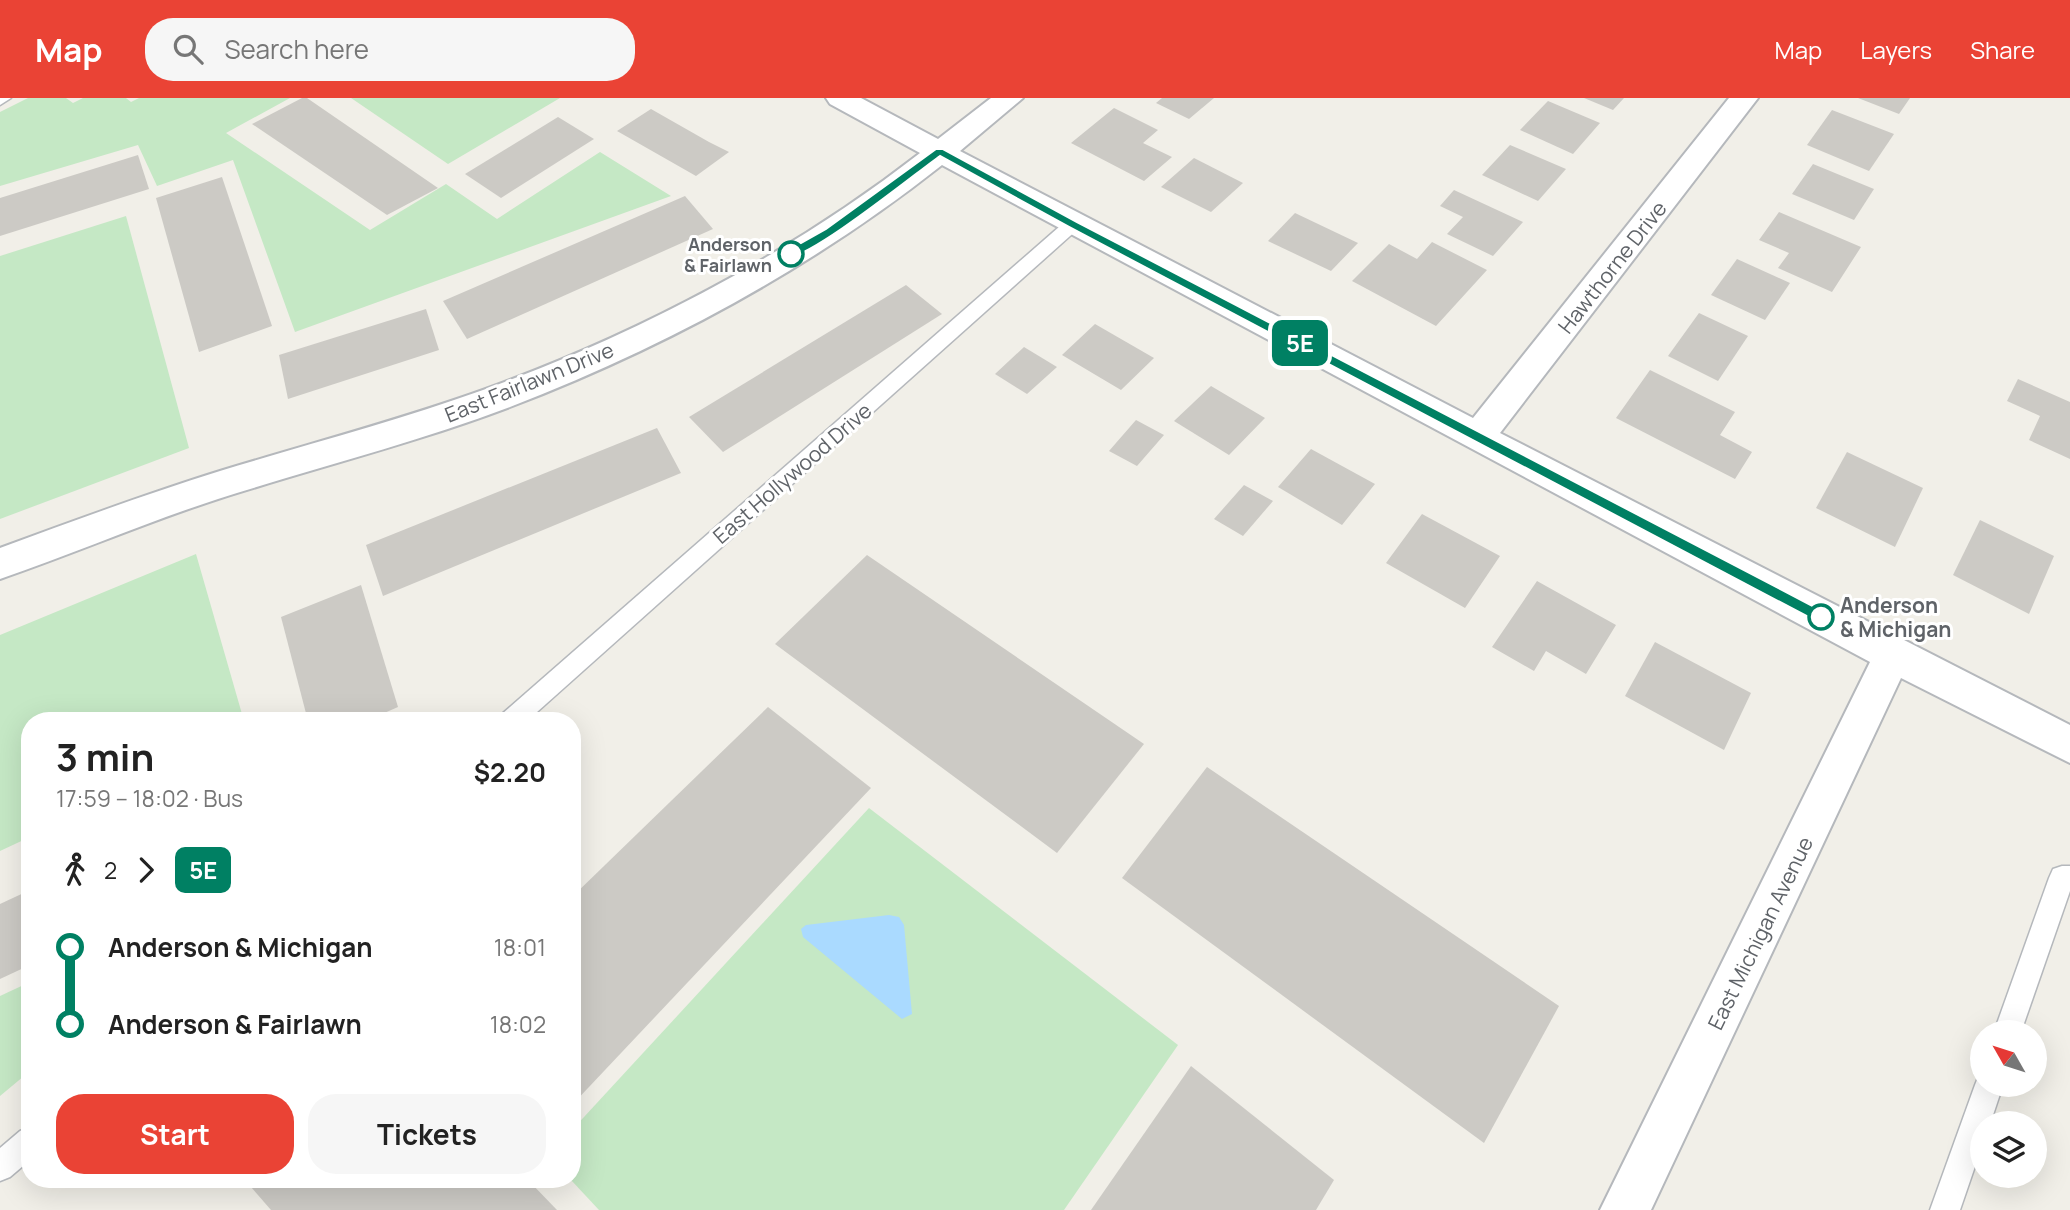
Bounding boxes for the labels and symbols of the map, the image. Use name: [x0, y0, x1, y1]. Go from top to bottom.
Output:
street label: Hawthorne Drive: [1552, 195, 1672, 339]
place label: Anderson & Fairlawn: [684, 232, 772, 277]
marker: Anderson & Fairlawn: [778, 241, 804, 267]
line badge: 5E: [1268, 320, 1332, 366]
street label: East Fairlawn Drive: [440, 335, 618, 429]
street label: East Hollywood Drive: [707, 396, 877, 550]
place label: Anderson & Michigan: [1840, 591, 1951, 643]
marker: Anderson & Michigan: [1808, 604, 1834, 630]
street label: East Michigan Avenue: [1701, 832, 1819, 1034]
north arrow: [1970, 1020, 2048, 1097]

